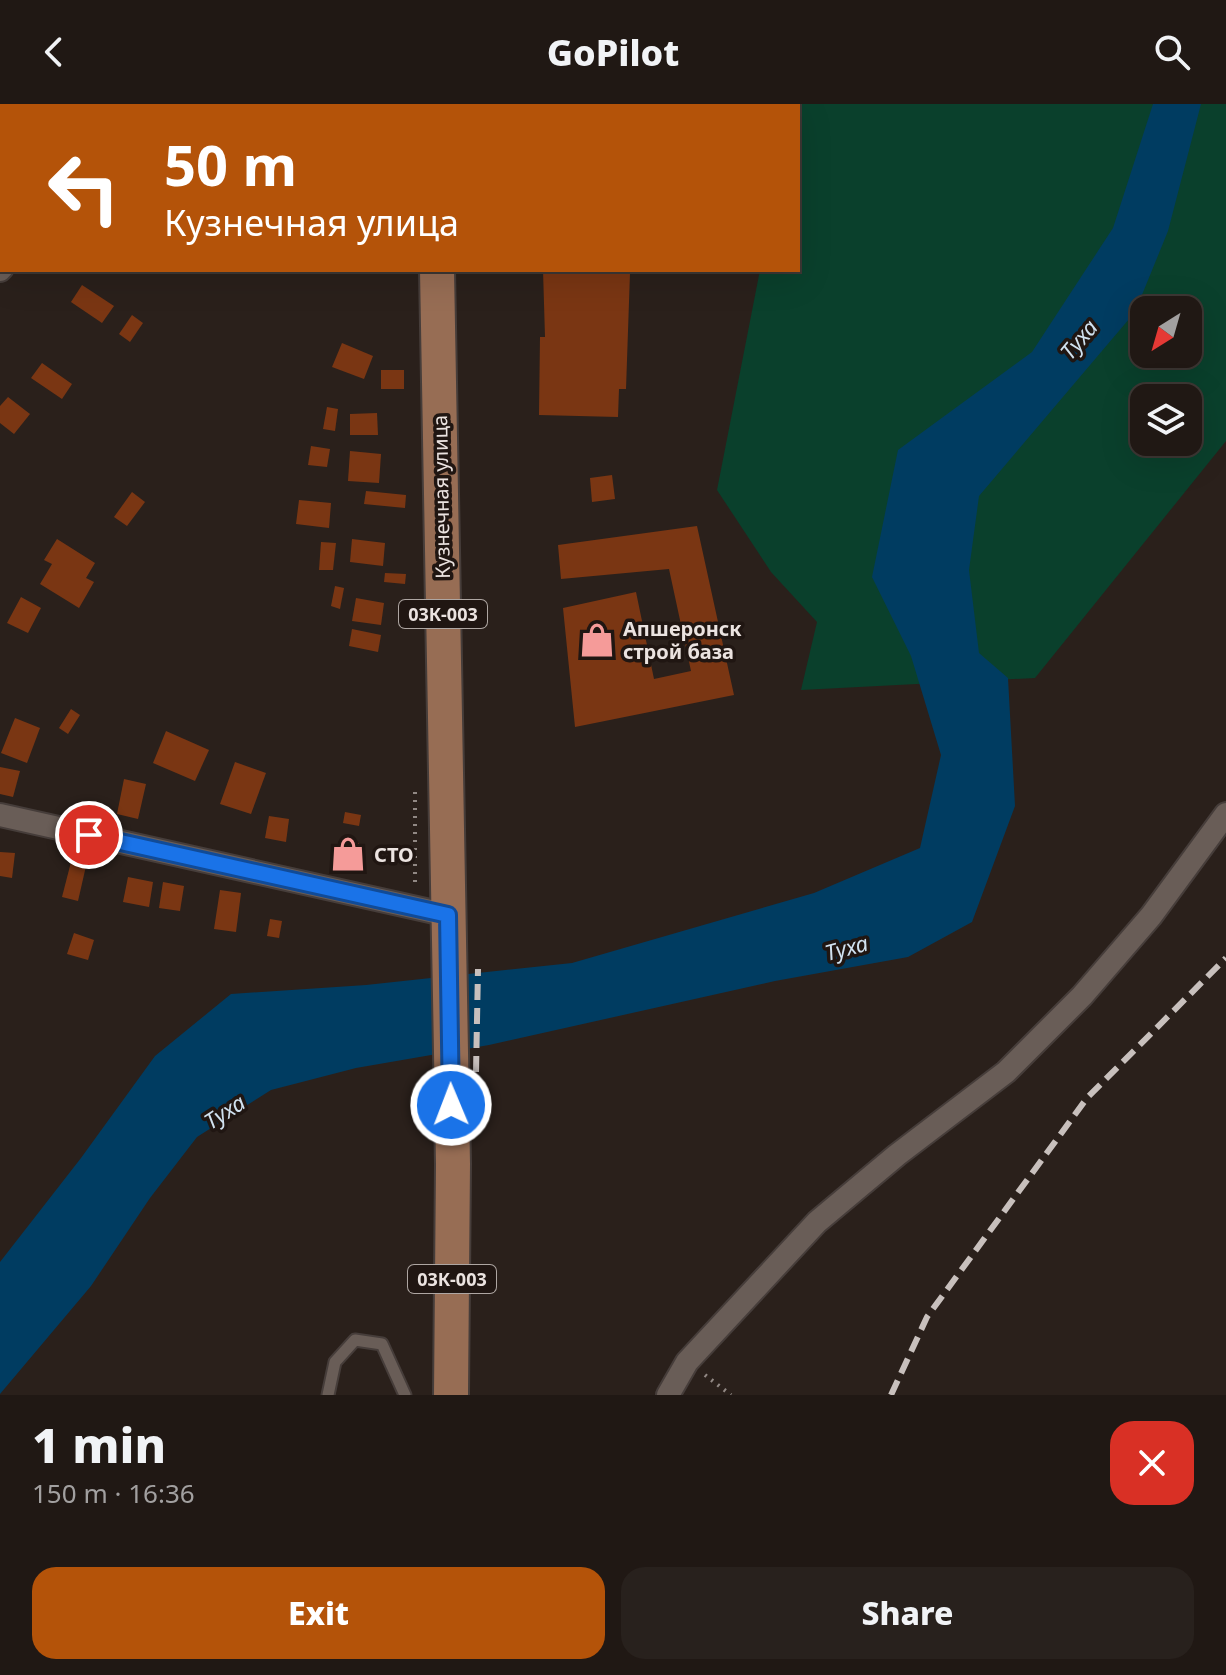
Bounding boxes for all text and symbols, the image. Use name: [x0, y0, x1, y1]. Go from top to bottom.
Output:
text: GoPilot: [547, 28, 679, 77]
icon: back: [32, 30, 76, 74]
icon: search: [1150, 30, 1194, 74]
text: 50 m: [164, 126, 297, 202]
icon: left: [32, 136, 136, 240]
text: Кузнечная улица: [164, 198, 459, 247]
north arrow: [1130, 296, 1202, 368]
map controls: [1130, 296, 1202, 456]
water label: Туха: [1052, 313, 1104, 365]
button: layers: [1130, 384, 1202, 456]
street label: Кузнечная улица: [426, 415, 456, 579]
road number: 03К-003: [399, 600, 487, 628]
place label: Апшеронск строй база: [623, 615, 742, 665]
shop icon: Апшеронск строй база: [578, 621, 616, 659]
pin: [55, 801, 123, 869]
icon: arrive: [67, 813, 111, 857]
shop icon: СТО: [329, 835, 367, 873]
place label: СТО: [374, 841, 414, 868]
water label: Туха: [821, 927, 871, 967]
position arrow: [409, 1063, 493, 1147]
water label: Туха: [197, 1086, 251, 1136]
road number: 03К-003: [408, 1265, 496, 1293]
text: 1 min: [32, 1412, 166, 1477]
button: close: [1110, 1421, 1194, 1505]
text: 150 m · 16:36: [32, 1475, 195, 1511]
button: Exit: [32, 1567, 605, 1659]
button: Share: [621, 1567, 1194, 1659]

